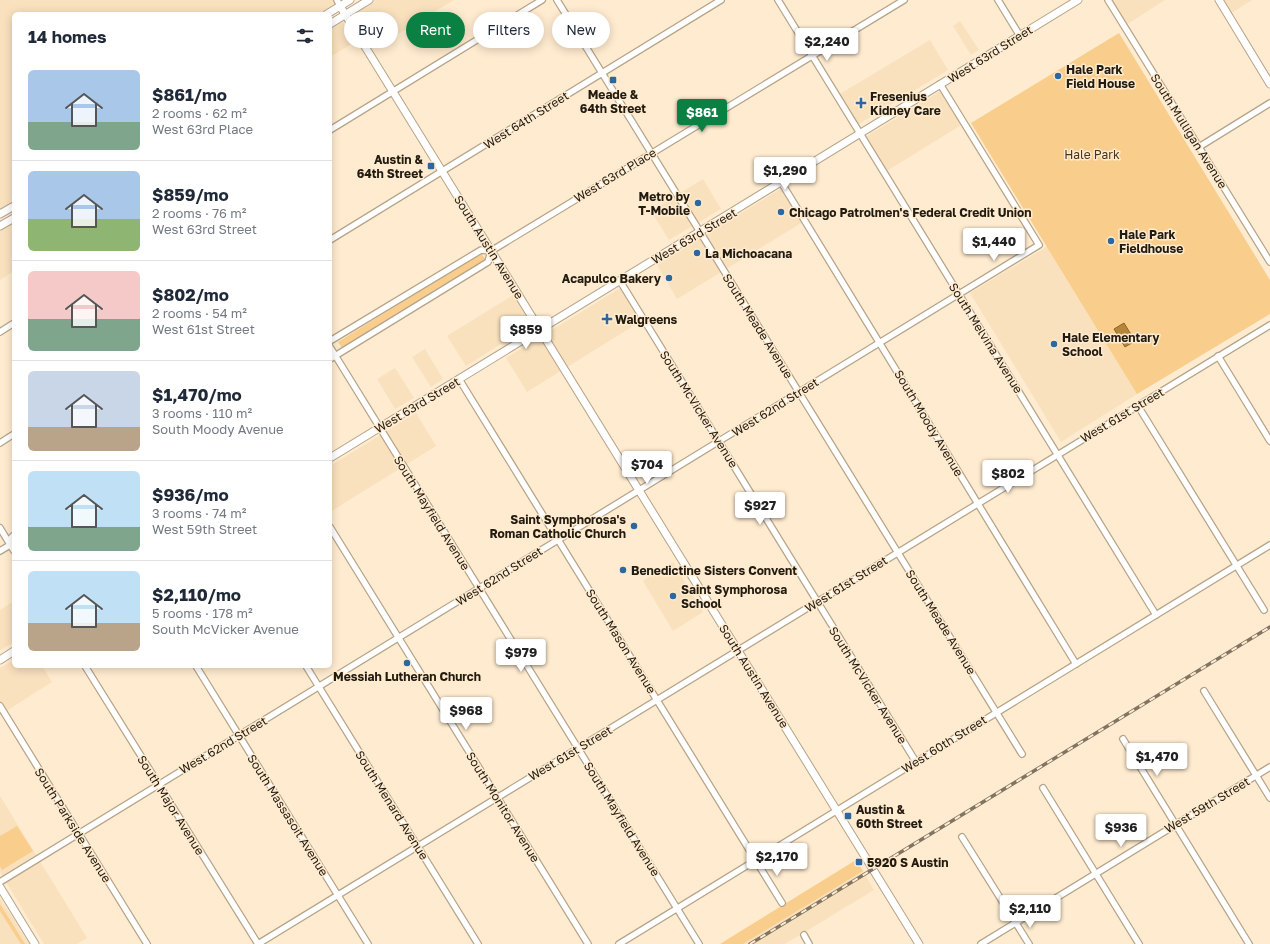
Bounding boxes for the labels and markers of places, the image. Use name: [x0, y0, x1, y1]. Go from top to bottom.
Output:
pin: $2,240: [794, 28, 860, 62]
place label: Hale Park Field House: [1066, 62, 1135, 91]
marker: Hale Park Field House: [1053, 71, 1063, 81]
marker: Meade & 64th Street: [608, 75, 618, 85]
place label: Meade & 64th Street: [580, 87, 646, 116]
place label: Fresenius Kidney Care: [870, 89, 941, 118]
marker: Fresenius Kidney Care: [855, 97, 867, 109]
pin: $861: [678, 99, 726, 133]
place label: Austin & 64th Street: [357, 152, 423, 181]
pin: $1,290: [752, 157, 818, 191]
marker: Austin & 64th Street: [426, 161, 436, 171]
place label: Metro by T-Mobile: [638, 189, 691, 218]
marker: Metro by T-Mobile: [693, 198, 703, 208]
place label: Chicago Patrolmen's Federal Credit Union: [789, 205, 1032, 220]
marker: Chicago Patrolmen's Federal Credit Union: [776, 207, 786, 217]
place label: Hale Park Fieldhouse: [1119, 227, 1183, 256]
pin: $1,440: [961, 228, 1027, 262]
marker: Hale Park Fieldhouse: [1106, 236, 1116, 246]
place label: La Michoacana: [705, 246, 792, 261]
marker: La Michoacana: [692, 248, 702, 258]
place label: Acapulco Bakery: [562, 271, 662, 286]
marker: Acapulco Bakery: [664, 273, 674, 283]
place label: Walgreens: [615, 312, 678, 327]
marker: Walgreens: [602, 314, 612, 324]
pin: $859: [502, 316, 550, 350]
place label: Hale Elementary School: [1062, 330, 1160, 359]
marker: Hale Elementary School: [1049, 339, 1059, 349]
pin: $704: [623, 451, 671, 485]
pin: $802: [984, 460, 1032, 494]
pin: $927: [736, 492, 784, 526]
place label: Saint Symphorosa's Roman Catholic Church: [489, 512, 626, 541]
marker: Saint Symphorosa's Roman Catholic Church: [629, 521, 639, 531]
place label: Benedictine Sisters Convent: [631, 563, 797, 578]
marker: Benedictine Sisters Convent: [618, 565, 628, 575]
place label: Saint Symphorosa School: [681, 582, 787, 611]
marker: Saint Symphorosa School: [668, 591, 678, 601]
pin: $979: [497, 639, 545, 673]
marker: Messiah Lutheran Church: [402, 658, 412, 668]
place label: Messiah Lutheran Church: [333, 669, 481, 684]
pin: $968: [442, 697, 490, 731]
pin: $1,470: [1124, 743, 1190, 777]
place label: Austin & 60th Street: [856, 802, 923, 831]
marker: Austin & 60th Street: [843, 811, 853, 821]
pin: $936: [1097, 814, 1145, 848]
pin: $2,170: [744, 843, 810, 877]
place label: 5920 S Austin: [867, 855, 949, 870]
marker: 5920 S Austin: [854, 857, 864, 867]
pin: $2,110: [997, 895, 1063, 929]

